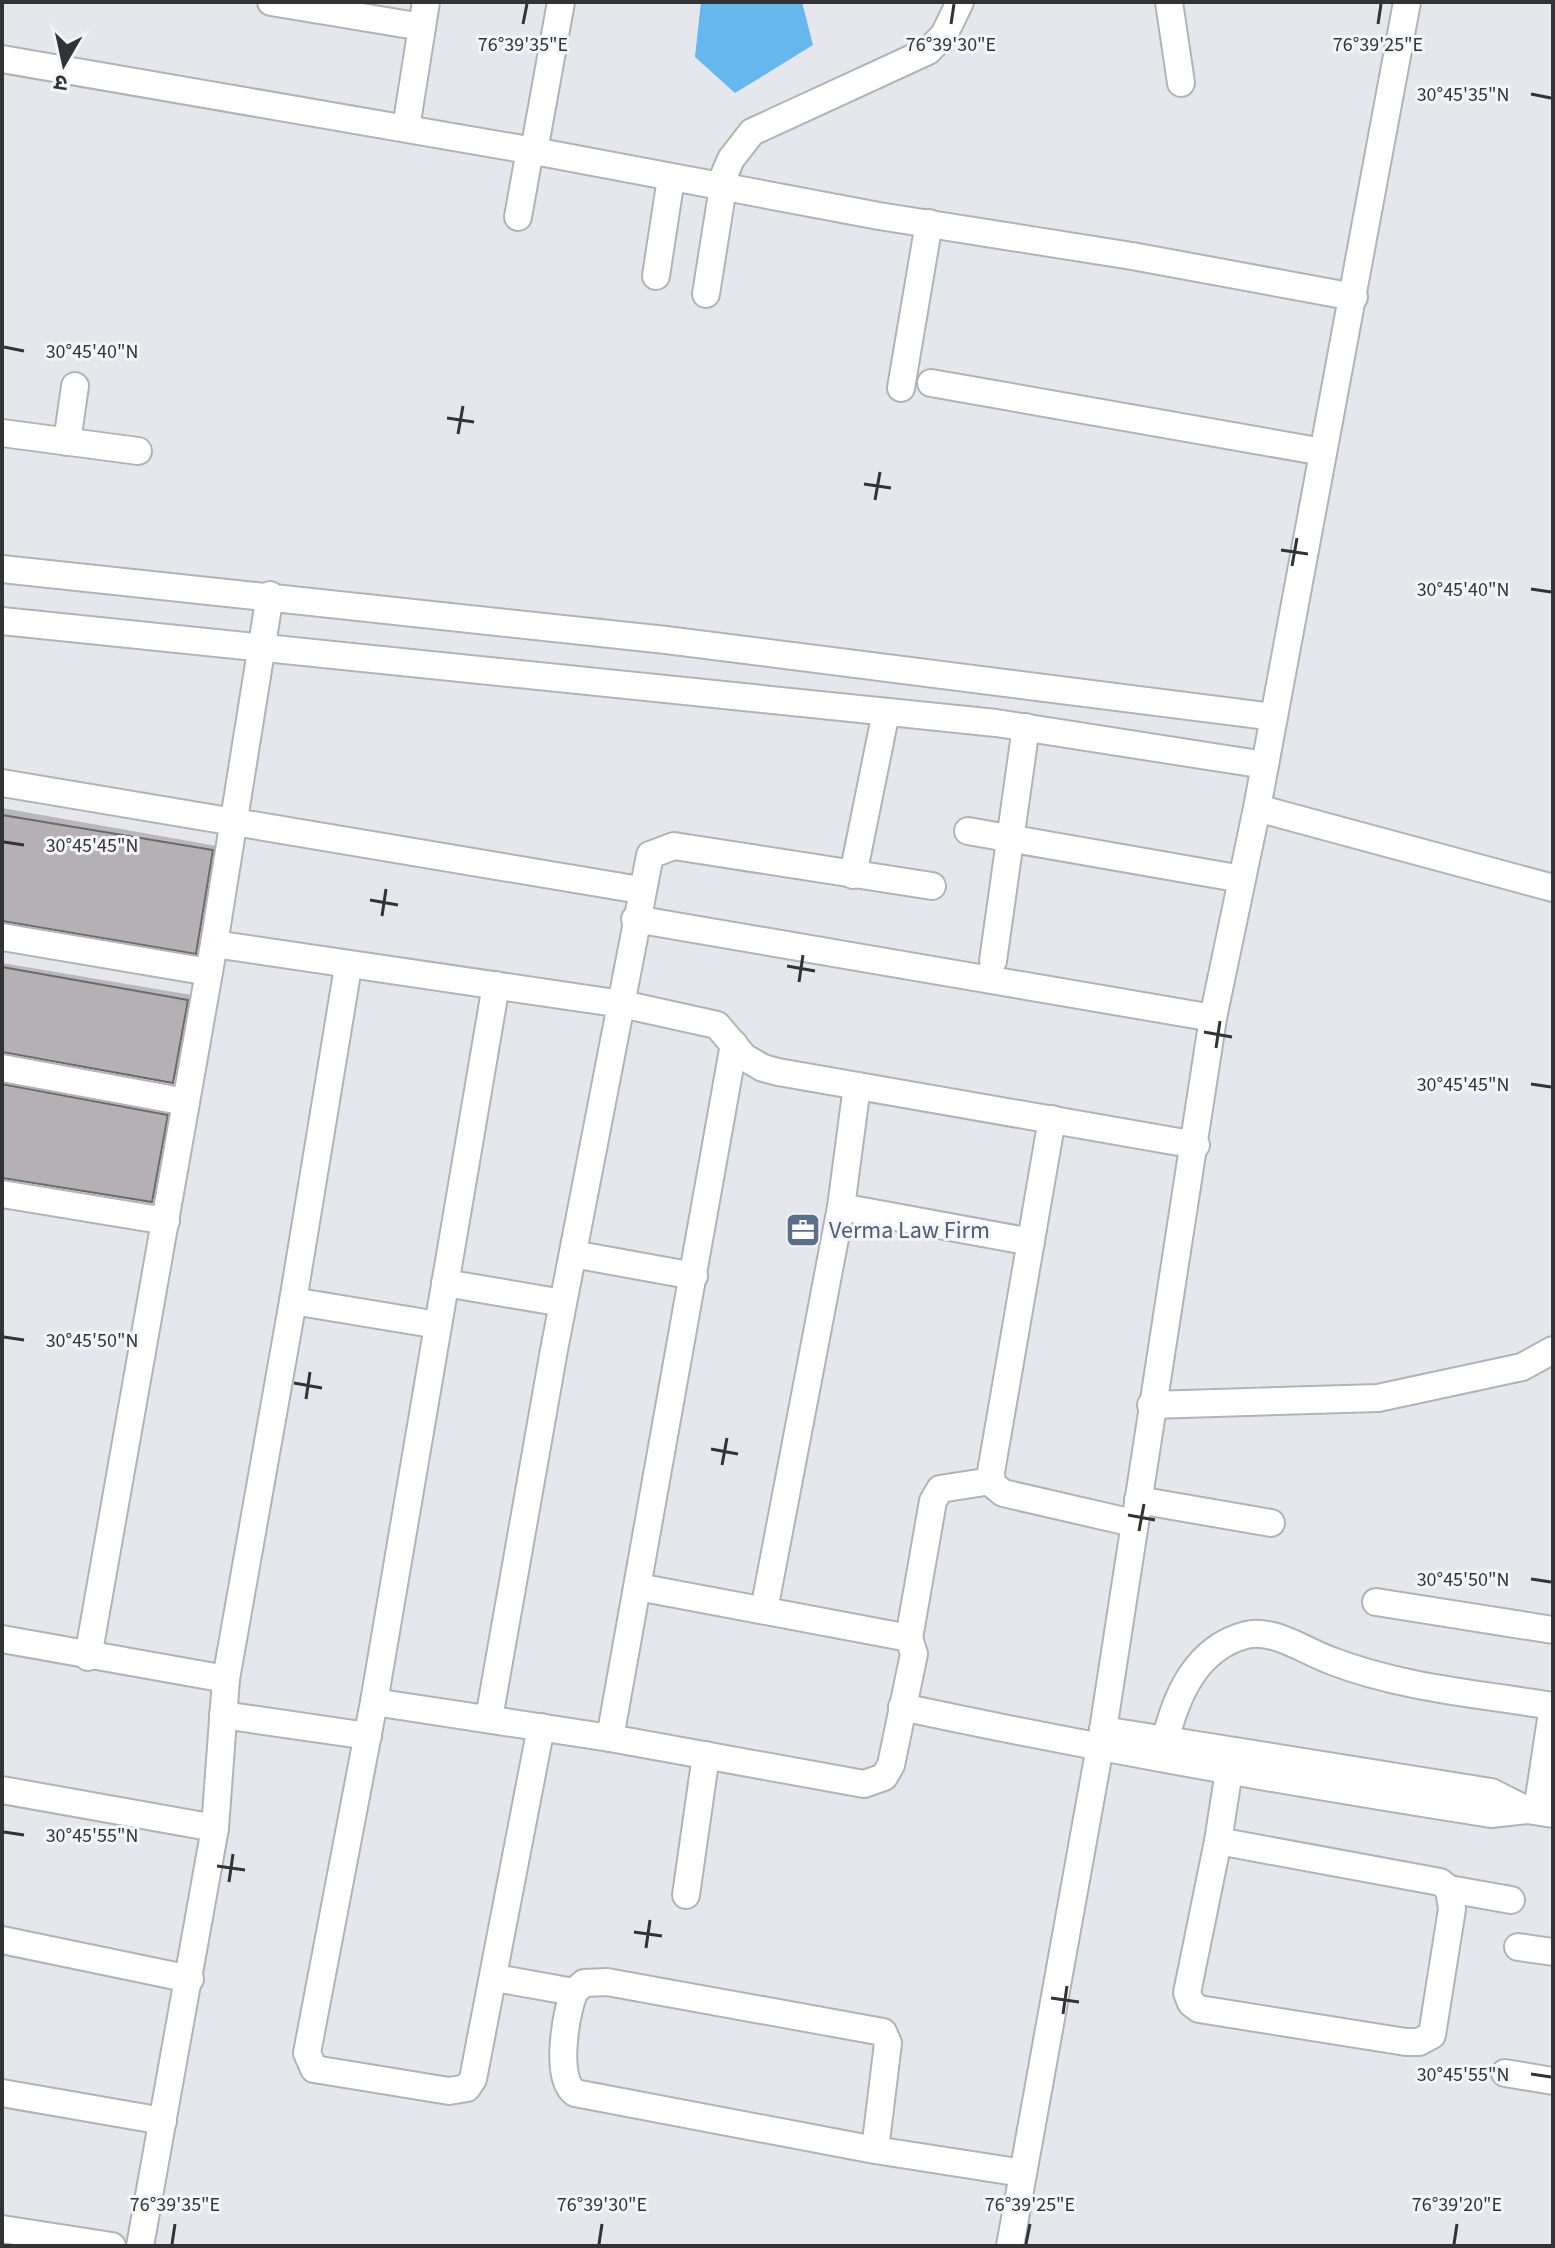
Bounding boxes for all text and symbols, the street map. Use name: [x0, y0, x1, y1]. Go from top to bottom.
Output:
north arrow: [24, 24, 104, 104]
text: 76°39'35"E: [478, 31, 568, 59]
text: 76°39'30"E: [906, 31, 996, 59]
text: 76°39'25"E: [1333, 31, 1423, 59]
text: उ: [51, 66, 70, 100]
text: 30°45'35"N: [1417, 81, 1509, 109]
text: 30°45'40"N: [46, 338, 138, 366]
text: 30°45'40"N: [1417, 576, 1509, 604]
text: 30°45'45"N: [46, 832, 138, 860]
text: 30°45'45"N: [1417, 1071, 1509, 1099]
office icon: Verma Law Firm: [784, 1211, 822, 1249]
place label: Verma Law Firm: [829, 1213, 990, 1248]
text: 30°45'50"N: [46, 1327, 138, 1355]
text: 30°45'50"N: [1417, 1566, 1509, 1594]
text: 30°45'55"N: [46, 1822, 138, 1850]
text: 30°45'55"N: [1417, 2061, 1509, 2089]
text: 76°39'35"E: [130, 2191, 220, 2219]
text: 76°39'30"E: [557, 2191, 647, 2219]
text: 76°39'25"E: [985, 2191, 1075, 2219]
text: 76°39'20"E: [1412, 2191, 1502, 2219]

